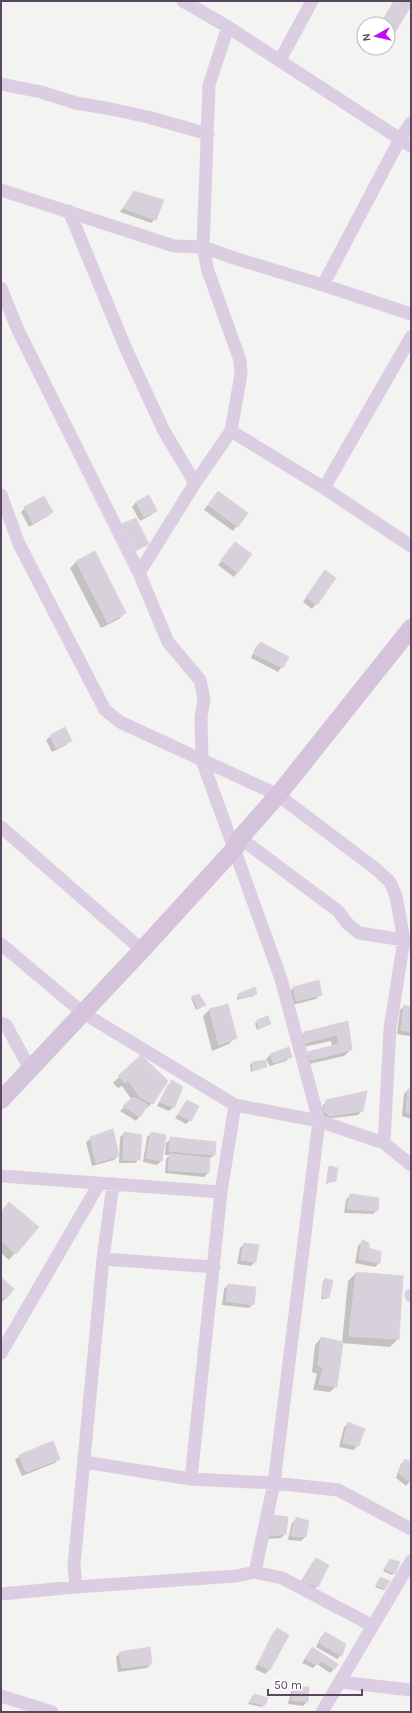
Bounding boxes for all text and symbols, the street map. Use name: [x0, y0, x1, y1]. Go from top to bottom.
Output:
north arrow: [356, 16, 396, 56]
text: N: [360, 33, 374, 42]
scale bar: [268, 1671, 362, 1697]
text: 50 m: [274, 1678, 302, 1692]

